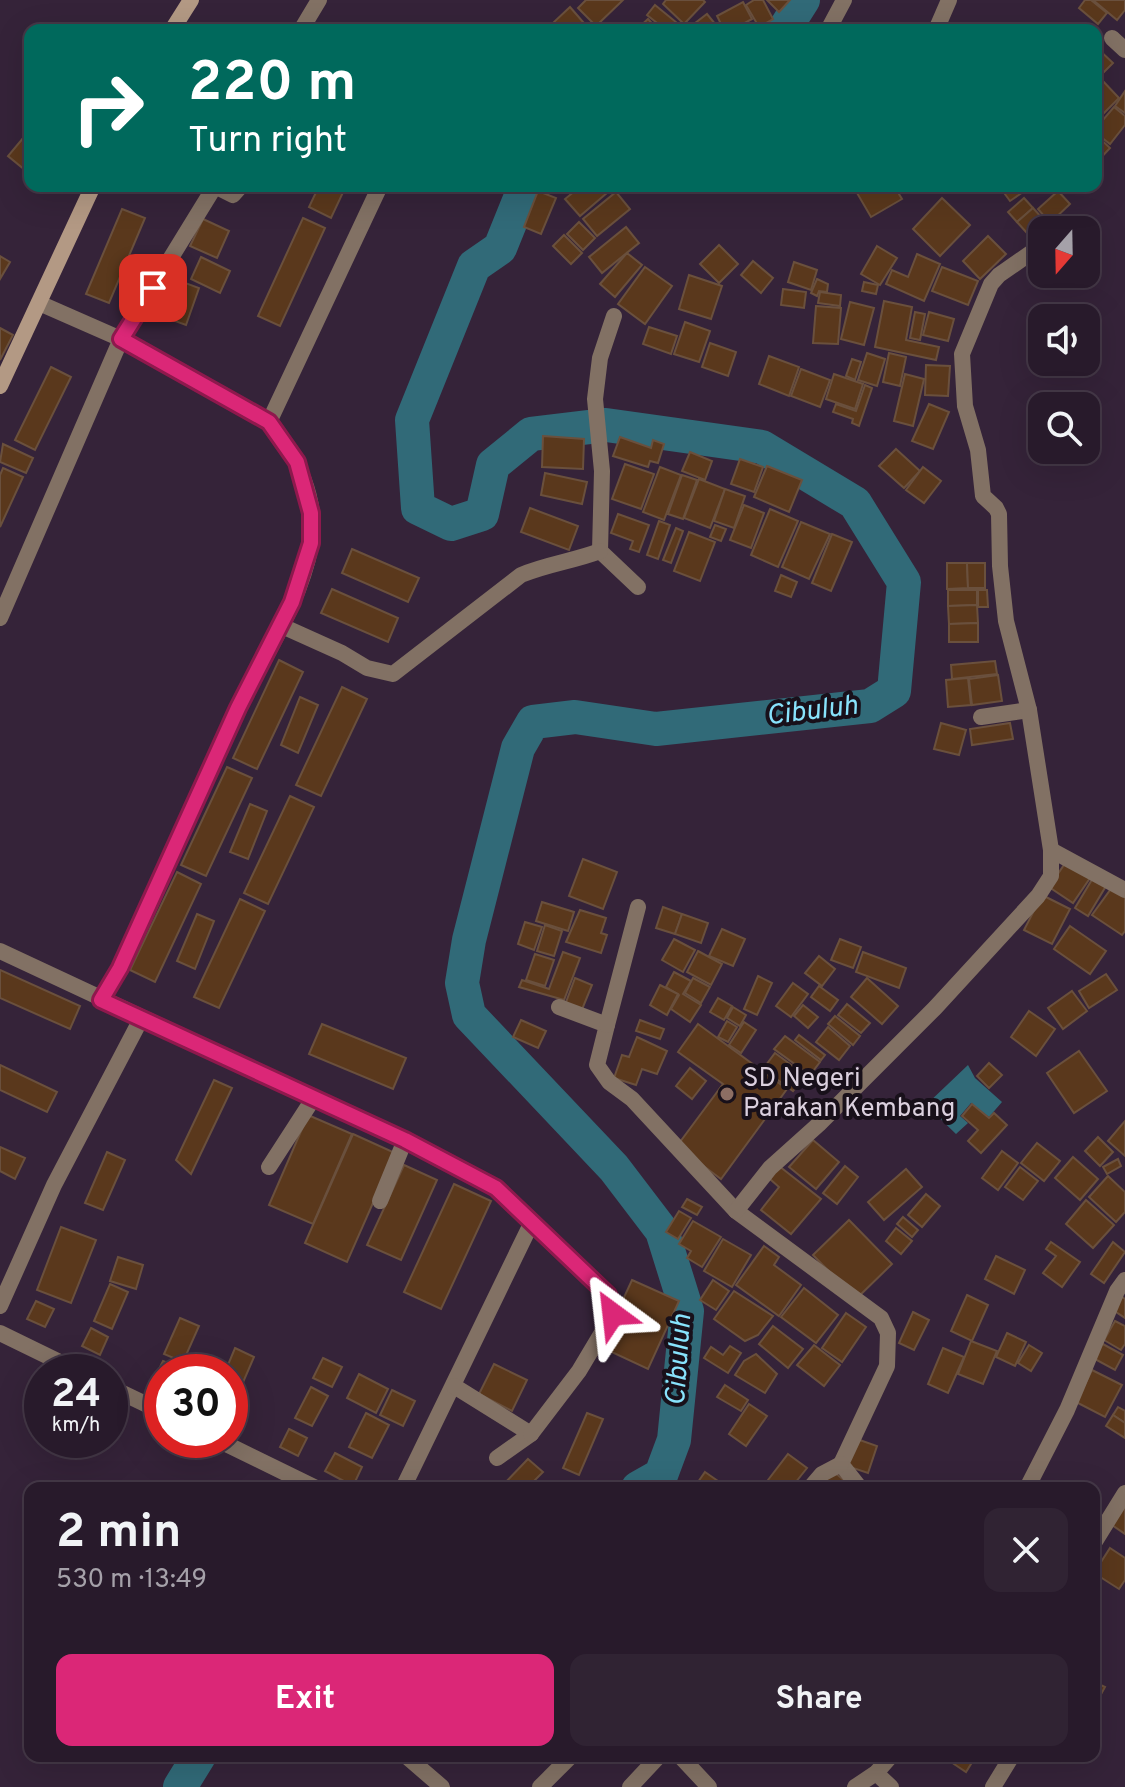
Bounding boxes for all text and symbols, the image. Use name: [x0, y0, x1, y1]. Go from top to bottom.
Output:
text: 220 m: [188, 50, 356, 120]
icon: right: [56, 56, 160, 160]
text: Turn right: [188, 119, 347, 165]
north arrow: [1028, 216, 1100, 288]
map controls: [1028, 216, 1100, 464]
pin: [119, 254, 187, 322]
icon: arrive: [131, 266, 175, 310]
button: sound: [1028, 304, 1100, 376]
button: search: [1028, 392, 1100, 464]
water label: Cibuluh: [764, 689, 860, 735]
place label: SD Negeri Parakan Kembang: [743, 1063, 956, 1126]
marker: SD Negeri Parakan Kembang: [718, 1085, 736, 1103]
position arrow: [571, 1272, 655, 1356]
water label: Cibuluh: [659, 1313, 701, 1407]
speed limit sign: 30: [144, 1354, 248, 1458]
text: 24: [51, 1371, 101, 1421]
text: km/h: [52, 1413, 100, 1439]
text: 2 min: [56, 1504, 181, 1564]
button: close: [984, 1508, 1068, 1592]
text: 530 m · 13:49: [56, 1564, 207, 1597]
button: Exit: [56, 1654, 554, 1746]
button: Share: [570, 1654, 1068, 1746]

